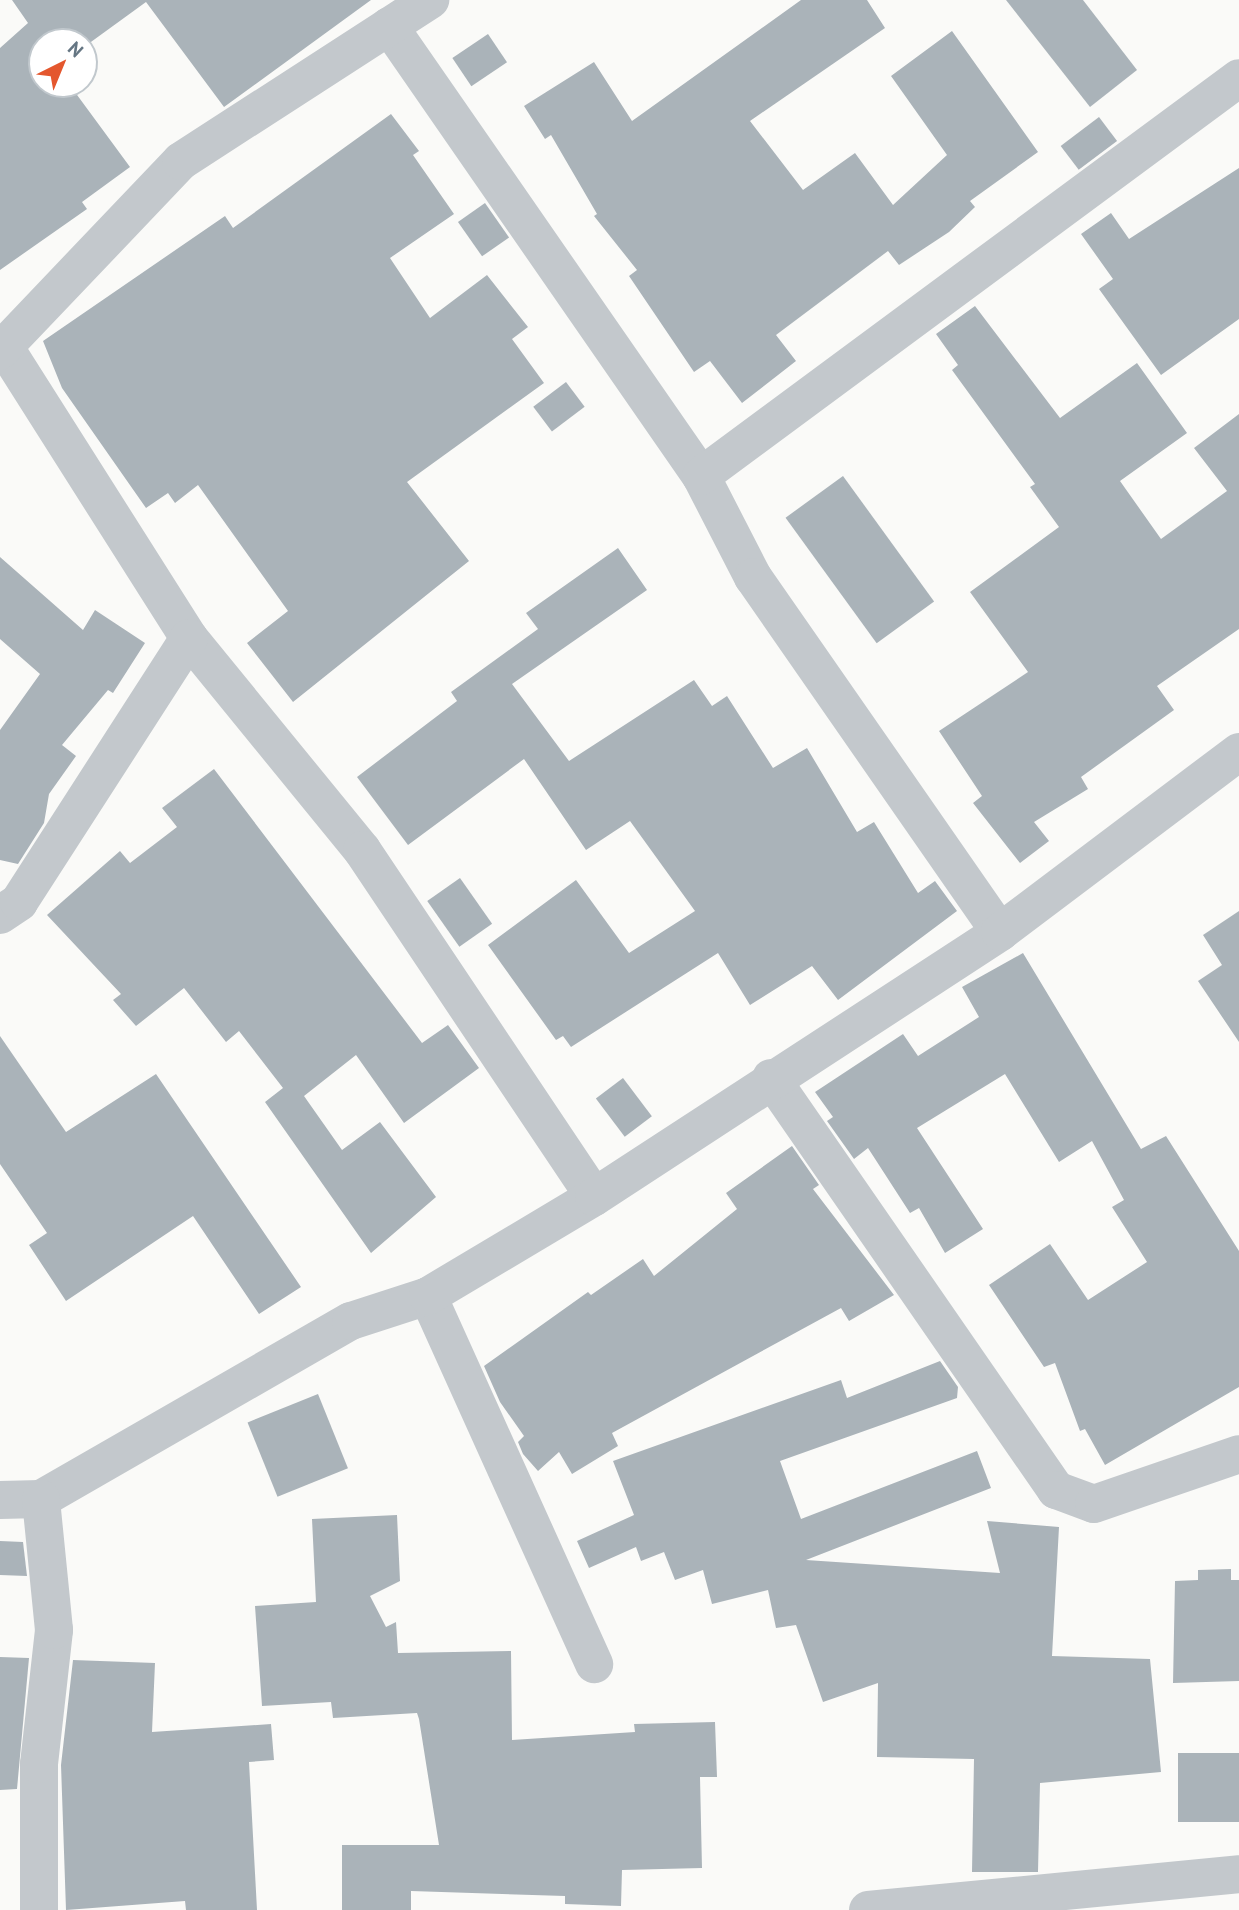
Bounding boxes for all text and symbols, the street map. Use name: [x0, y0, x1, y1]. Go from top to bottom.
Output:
north arrow: [28, 28, 98, 98]
text: N: [63, 36, 89, 62]

